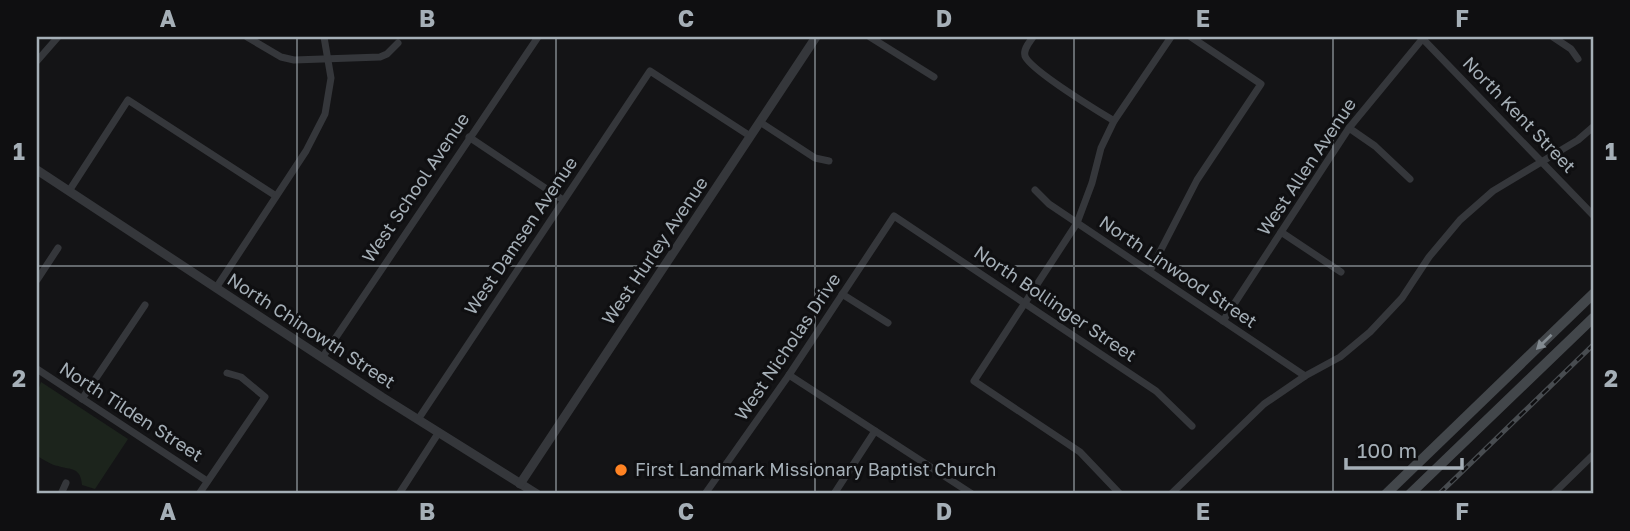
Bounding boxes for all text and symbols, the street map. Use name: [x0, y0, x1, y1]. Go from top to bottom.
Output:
text: A: [160, 4, 177, 32]
text: B: [419, 4, 435, 32]
text: C: [678, 4, 694, 32]
text: D: [936, 4, 952, 32]
text: E: [1196, 4, 1210, 32]
text: F: [1455, 4, 1469, 32]
street label: North Kent Street: [1459, 52, 1581, 177]
street label: West Allen Avenue: [1252, 94, 1360, 239]
street label: West School Avenue: [357, 108, 474, 267]
text: 1: [13, 137, 25, 165]
text: 1: [1605, 137, 1617, 165]
street label: West Damsen Avenue: [459, 152, 581, 319]
street label: West Hurley Avenue: [597, 172, 712, 329]
street label: North Linwood Street: [1096, 210, 1262, 332]
street label: North Bollinger Street: [970, 241, 1141, 366]
street label: North Chinowth Street: [224, 268, 399, 393]
street label: West Nicholas Drive: [730, 269, 845, 424]
one-way arrow: [1536, 333, 1553, 349]
street label: North Tilden Street: [56, 357, 207, 466]
text: 2: [12, 364, 26, 392]
text: 2: [1604, 364, 1618, 392]
scale bar: [1346, 426, 1462, 470]
text: 100 m: [1357, 437, 1417, 463]
place label: First Landmark Missionary Baptist Church: [635, 458, 996, 480]
marker: First Landmark Missionary Baptist Church: [613, 462, 629, 478]
text: A: [160, 497, 177, 525]
text: B: [419, 497, 435, 525]
text: C: [678, 497, 694, 525]
text: D: [936, 497, 952, 525]
text: E: [1196, 497, 1210, 525]
text: F: [1455, 497, 1469, 525]

